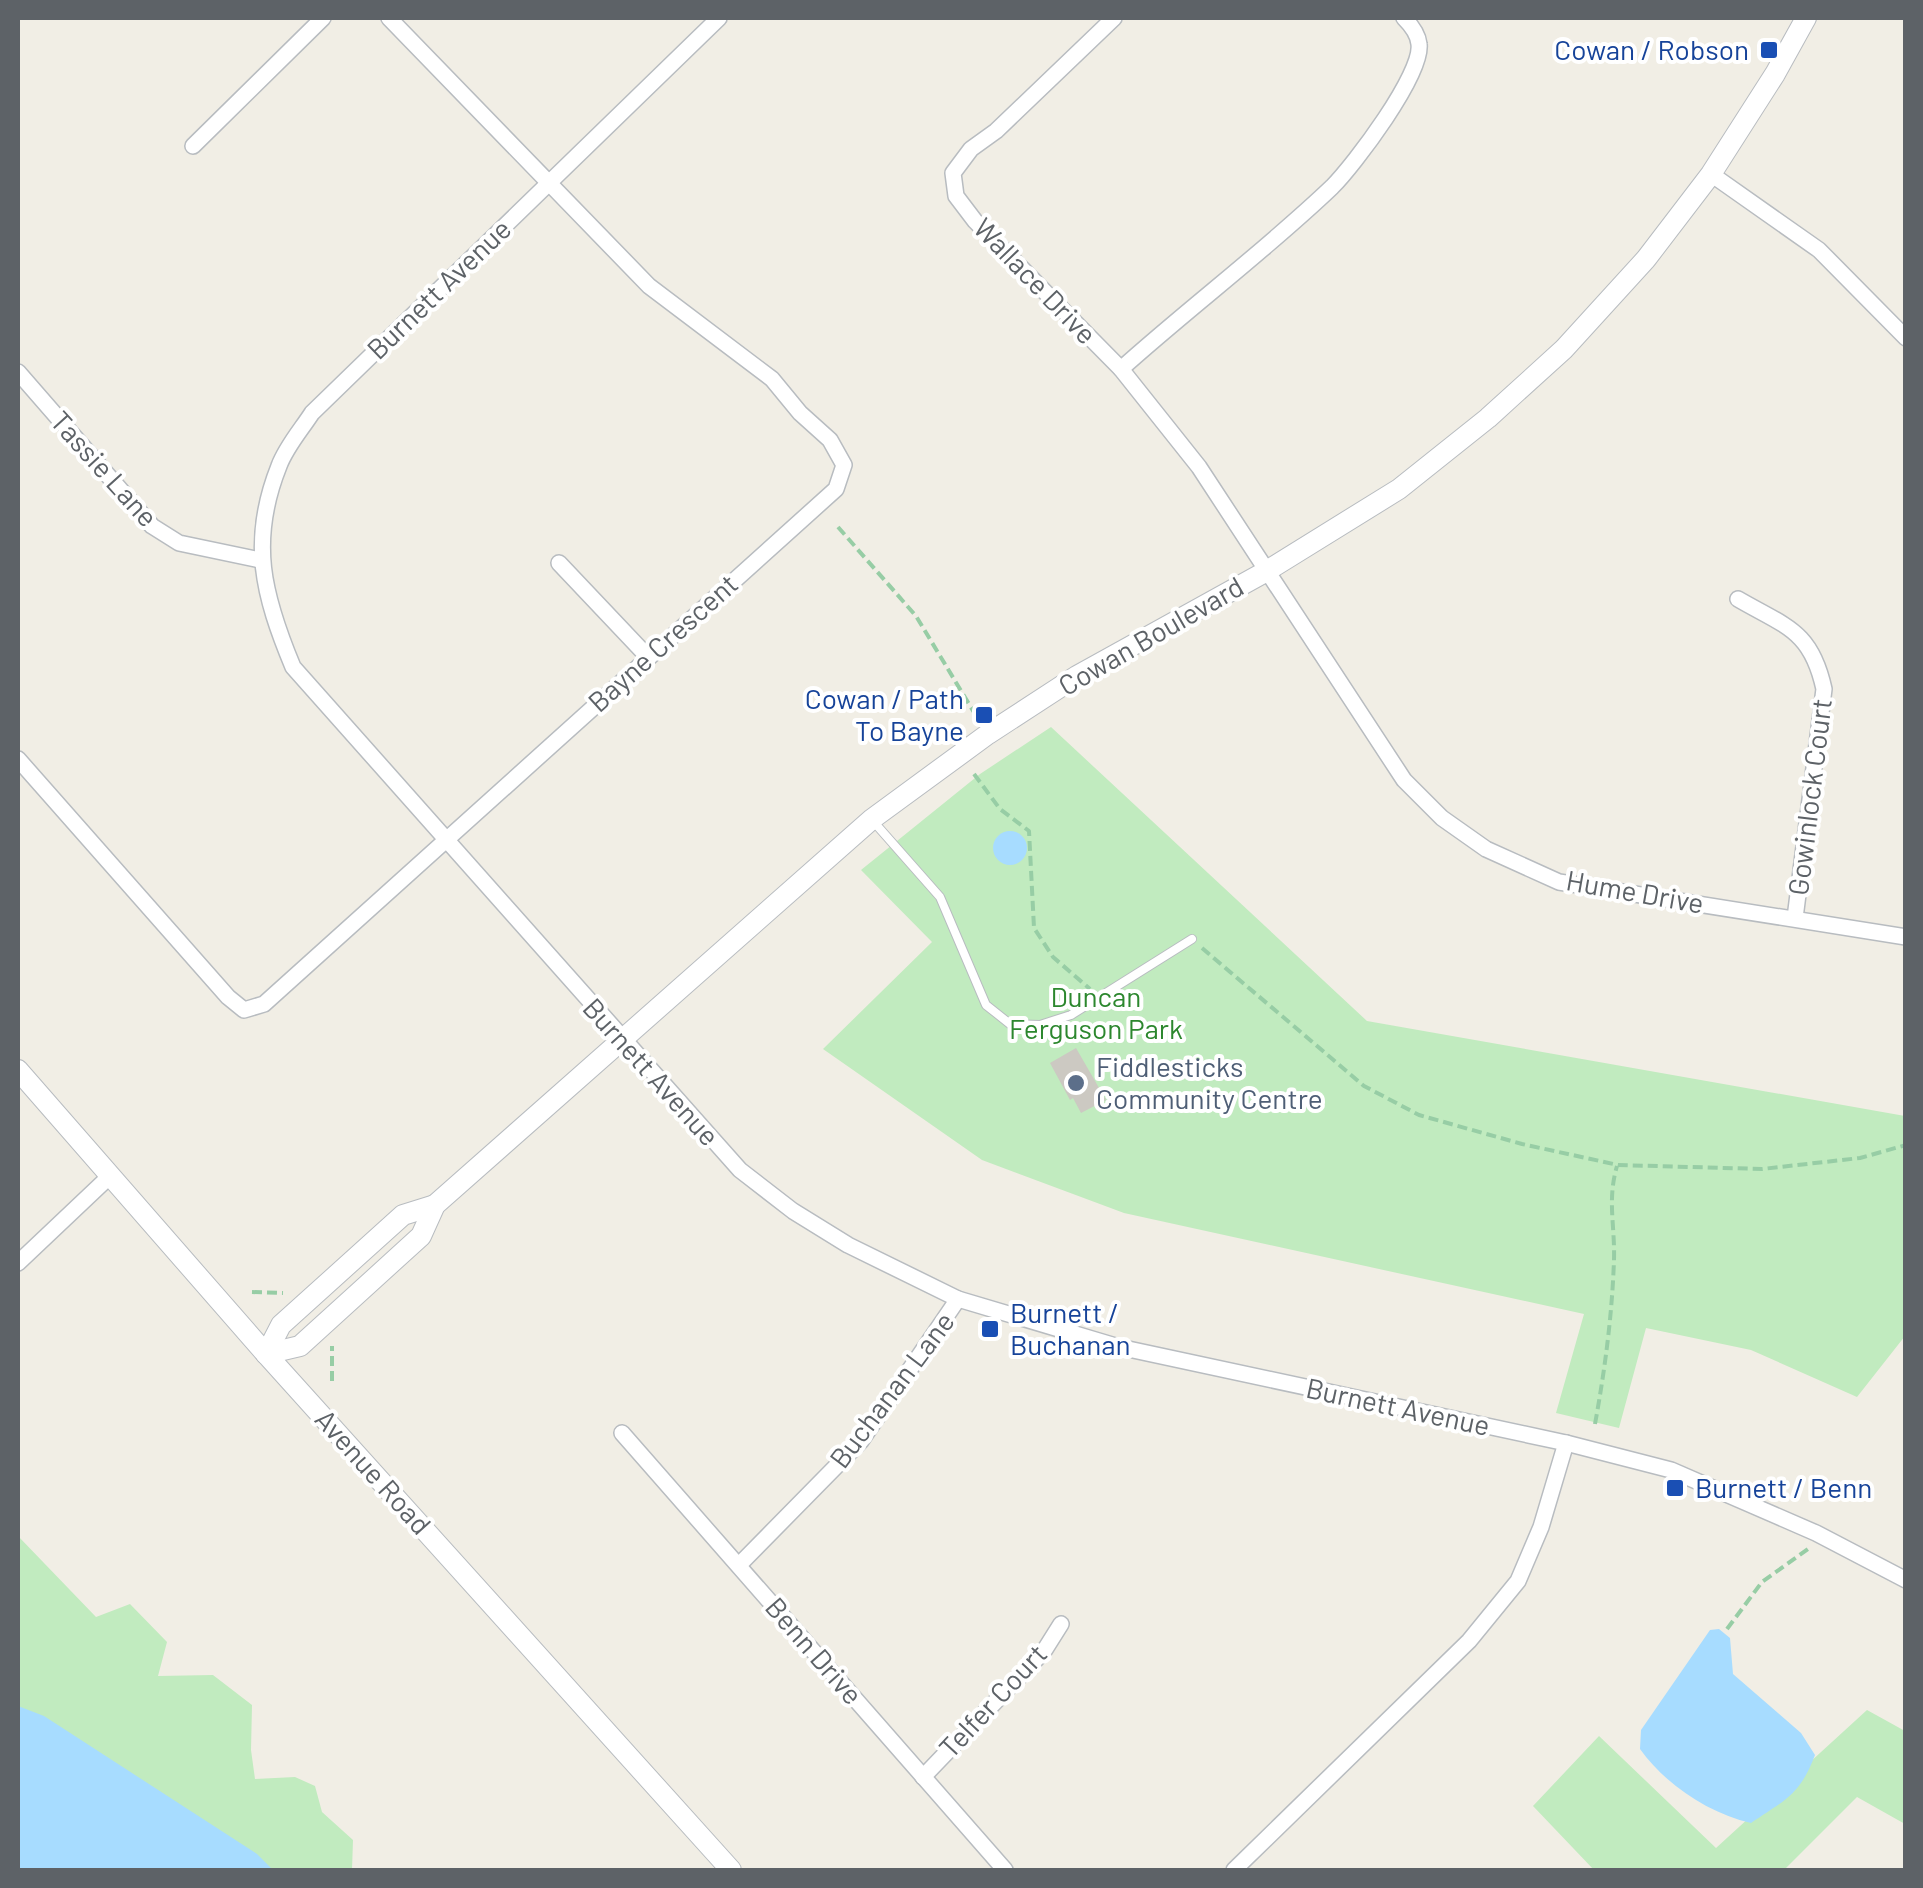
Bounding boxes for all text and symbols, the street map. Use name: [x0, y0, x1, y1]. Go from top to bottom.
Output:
place label: Cowan / Robson: [1554, 32, 1749, 66]
marker: Cowan / Robson: [1758, 39, 1780, 61]
street label: Wallace Drive: [967, 210, 1104, 350]
street label: Burnett Avenue: [359, 211, 517, 365]
street label: Tassie Lane: [44, 403, 166, 533]
street label: Bayne Crescent: [580, 566, 744, 718]
street label: Cowan Boulevard: [1052, 568, 1249, 702]
place label: Cowan / Path To Bayne: [805, 681, 964, 747]
street label: Gowinlock Court: [1780, 696, 1838, 897]
marker: Cowan / Path To Bayne: [973, 704, 995, 726]
street label: Hume Drive: [1564, 862, 1707, 920]
park label: Duncan Ferguson Park: [1009, 979, 1183, 1045]
street label: Burnett Avenue: [577, 990, 727, 1152]
place label: Fiddlesticks Community Centre: [1096, 1049, 1323, 1115]
marker: Fiddlesticks Community Centre: [1065, 1072, 1087, 1094]
place label: Burnett / Buchanan: [1010, 1295, 1131, 1361]
street label: Buchanan Lane: [822, 1305, 961, 1474]
marker: Burnett / Buchanan: [979, 1318, 1001, 1340]
street label: Burnett Avenue: [1303, 1370, 1493, 1442]
street label: Avenue Road: [309, 1402, 439, 1541]
place label: Burnett / Benn: [1695, 1470, 1872, 1504]
marker: Burnett / Benn: [1664, 1477, 1686, 1499]
street label: Benn Drive: [759, 1590, 870, 1711]
street label: Telfer Court: [931, 1637, 1053, 1764]

